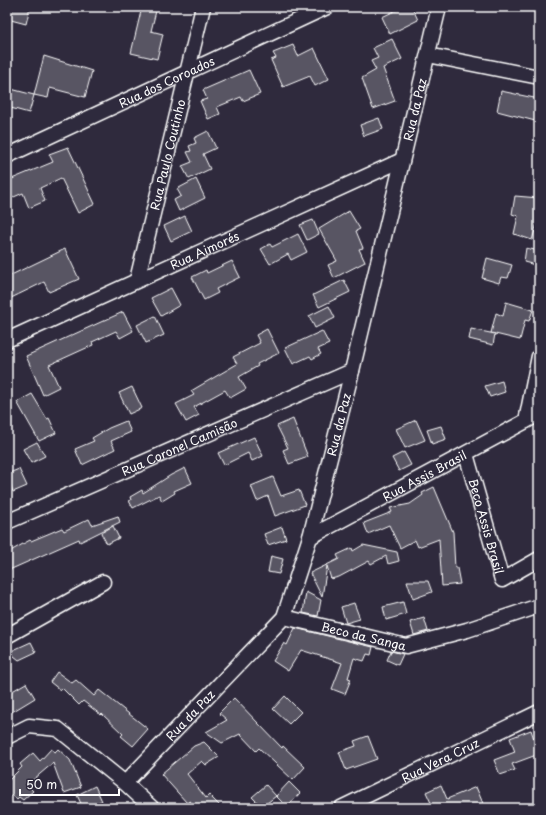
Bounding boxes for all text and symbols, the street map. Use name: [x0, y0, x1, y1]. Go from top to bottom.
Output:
street label: Rua dos Coroados: [116, 51, 218, 112]
street label: Rua da Paz: [398, 76, 431, 143]
street label: Rua Paulo Coutinho: [145, 97, 189, 212]
street label: Rua Aimorés: [167, 226, 243, 274]
street label: Rua da Paz: [322, 391, 355, 458]
street label: Rua Coronel Camisão: [118, 413, 240, 480]
street label: Rua Assis Brasil: [379, 446, 470, 505]
street label: Beco Assis Brasil: [464, 476, 509, 576]
street label: Beco da Sanga: [320, 617, 408, 655]
street label: Rua da Paz: [161, 686, 219, 744]
street label: Rua Vera Cruz: [398, 733, 482, 787]
scale bar: [20, 771, 119, 797]
text: 50 m: [26, 775, 57, 793]

